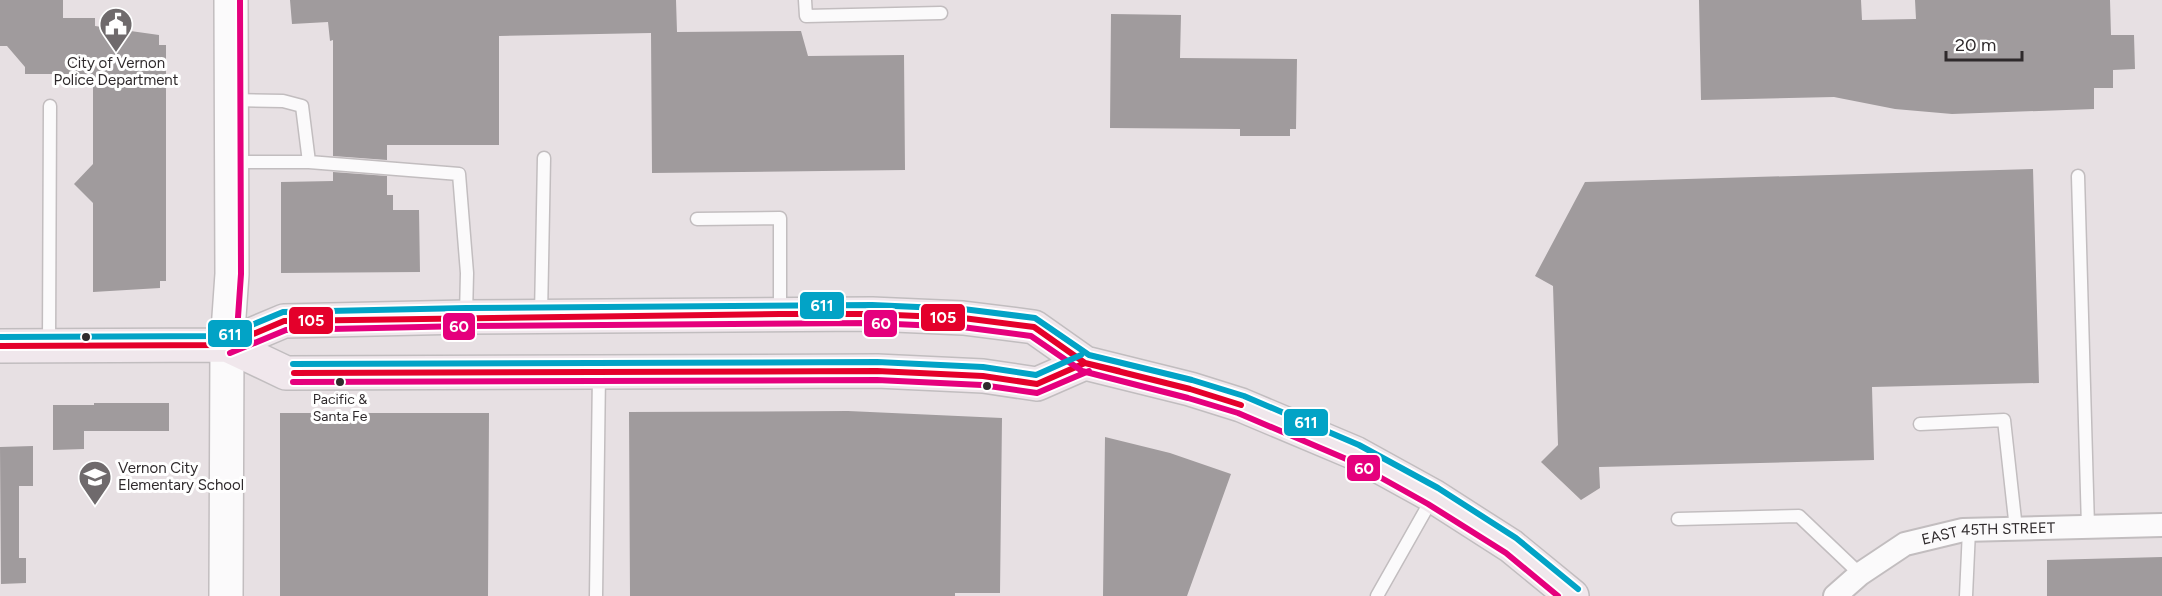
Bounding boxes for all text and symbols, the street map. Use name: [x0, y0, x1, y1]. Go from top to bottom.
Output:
public building icon: City of Vernon Police Department: [98, 6, 134, 53]
scale bar: [1946, 24, 2022, 62]
text: 20 m: [1955, 34, 1996, 56]
place label: City of Vernon Police Department: [54, 54, 179, 89]
line badge: 611: [799, 291, 845, 320]
text: 611: [811, 296, 833, 315]
line badge: 105: [920, 303, 966, 332]
line badge: 105: [288, 306, 334, 335]
text: 105: [930, 308, 956, 327]
line badge: 60: [863, 309, 898, 338]
text: 105: [298, 311, 324, 330]
line badge: 60: [442, 312, 476, 341]
text: 60: [871, 314, 891, 333]
text: 60: [449, 317, 469, 336]
line badge: 611: [207, 319, 253, 348]
text: 611: [219, 325, 241, 344]
unlabelled marker: [80, 331, 92, 343]
marker: Pacific & Santa Fe: [334, 376, 346, 388]
unlabelled marker: [981, 380, 993, 392]
place label: Pacific & Santa Fe: [313, 391, 368, 425]
line badge: 611: [1283, 408, 1329, 437]
text: 611: [1295, 413, 1317, 432]
line badge: 60: [1346, 454, 1381, 482]
school or university icon: Vernon City Elementary School: [77, 459, 113, 506]
place label: Vernon City Elementary School: [118, 459, 244, 494]
text: 60: [1354, 459, 1374, 478]
street label: EAST 45TH STREET: [1920, 519, 2056, 549]

